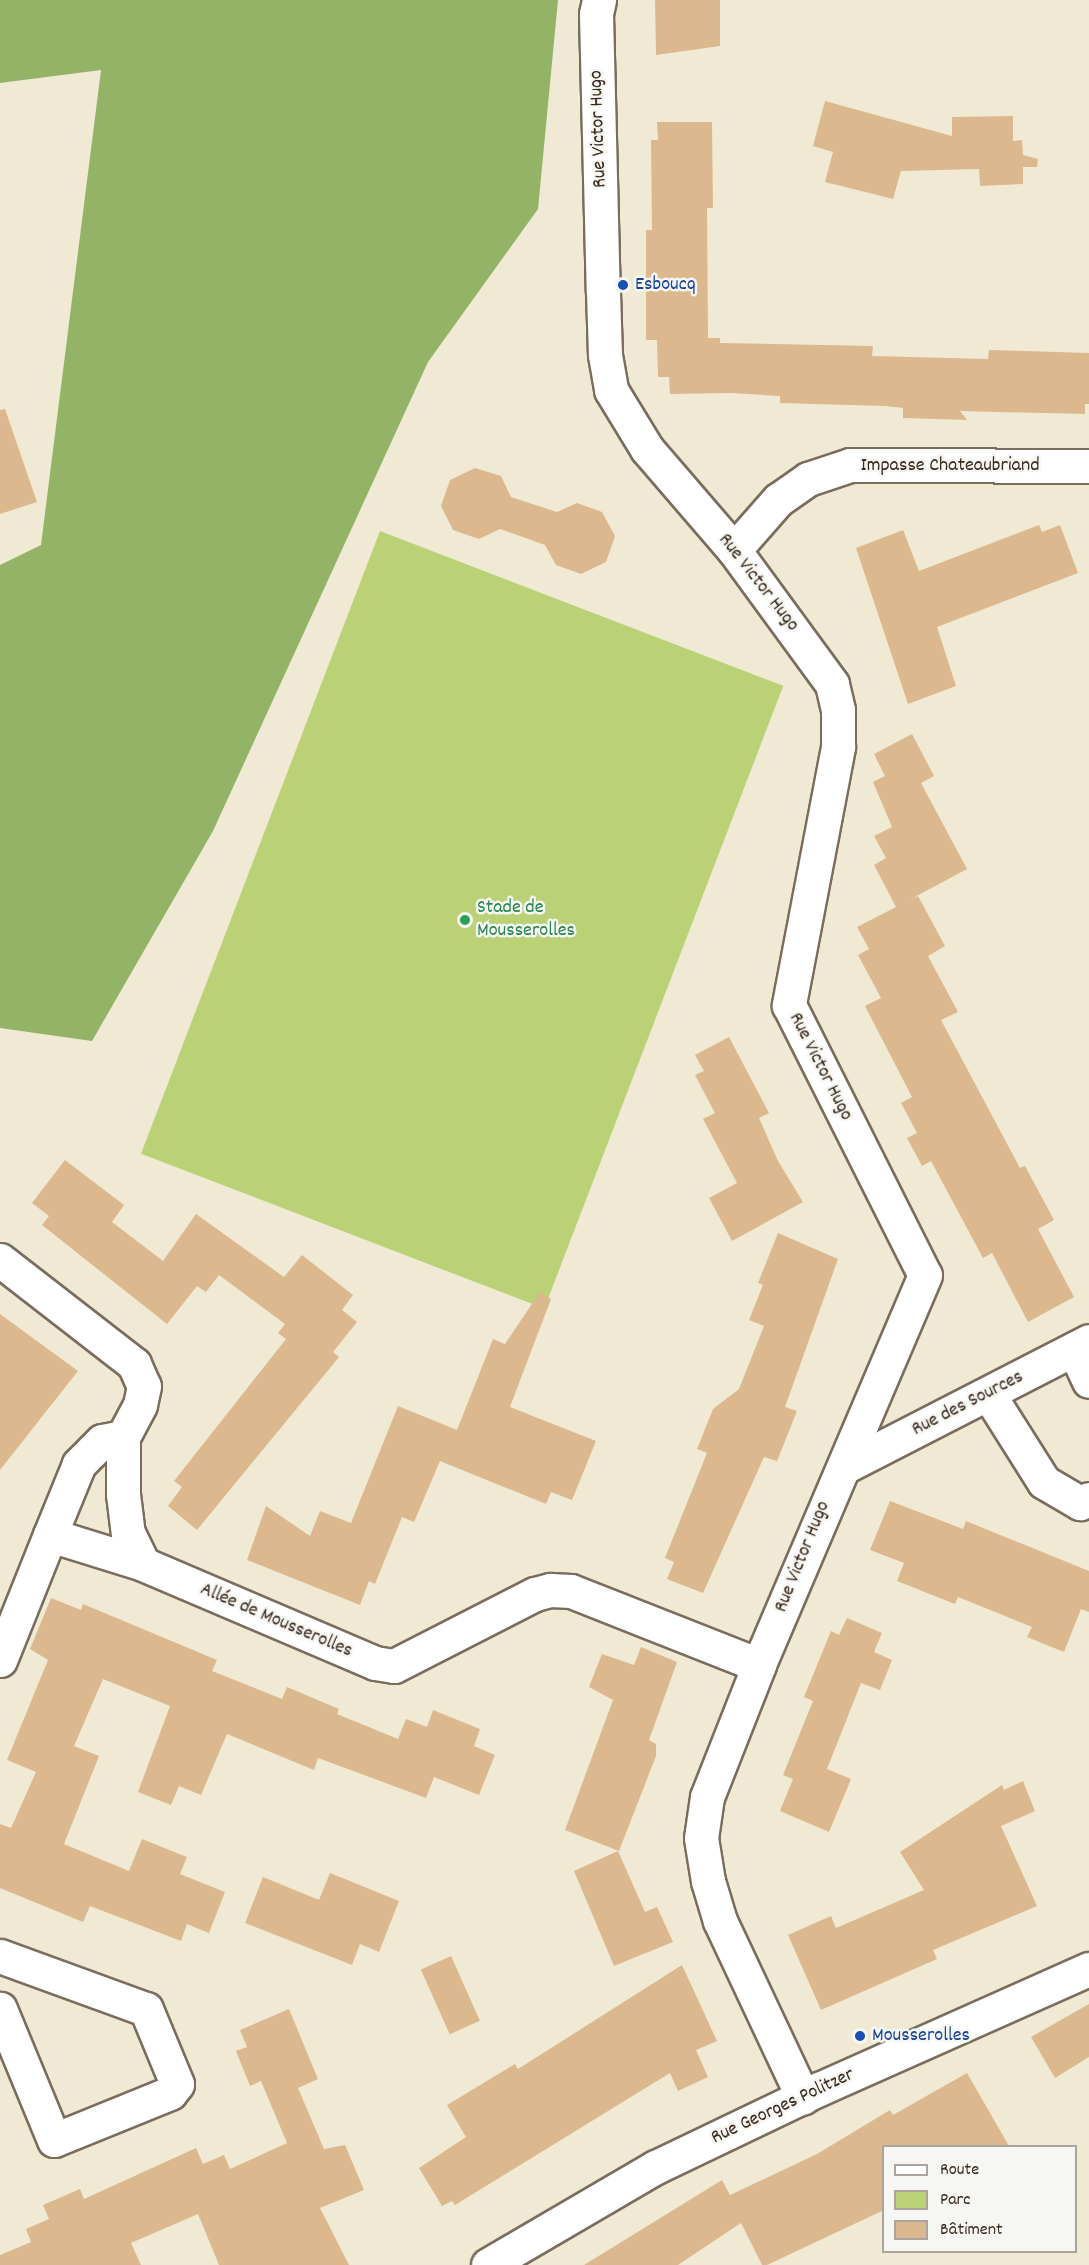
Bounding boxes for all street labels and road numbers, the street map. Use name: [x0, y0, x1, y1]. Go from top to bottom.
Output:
street label: Rue Victor Hugo: [585, 70, 613, 188]
street label: Impasse Chateaubriand: [860, 454, 1040, 478]
street label: Rue Victor Hugo: [712, 529, 804, 637]
street label: Rue Victor Hugo: [783, 1009, 857, 1125]
street label: Rue des Sources: [908, 1366, 1028, 1442]
street label: Rue Victor Hugo: [770, 1498, 836, 1616]
street label: Allée de Mousserolles: [196, 1578, 356, 1664]
street label: Rue Georges Politzer: [708, 2063, 858, 2151]

